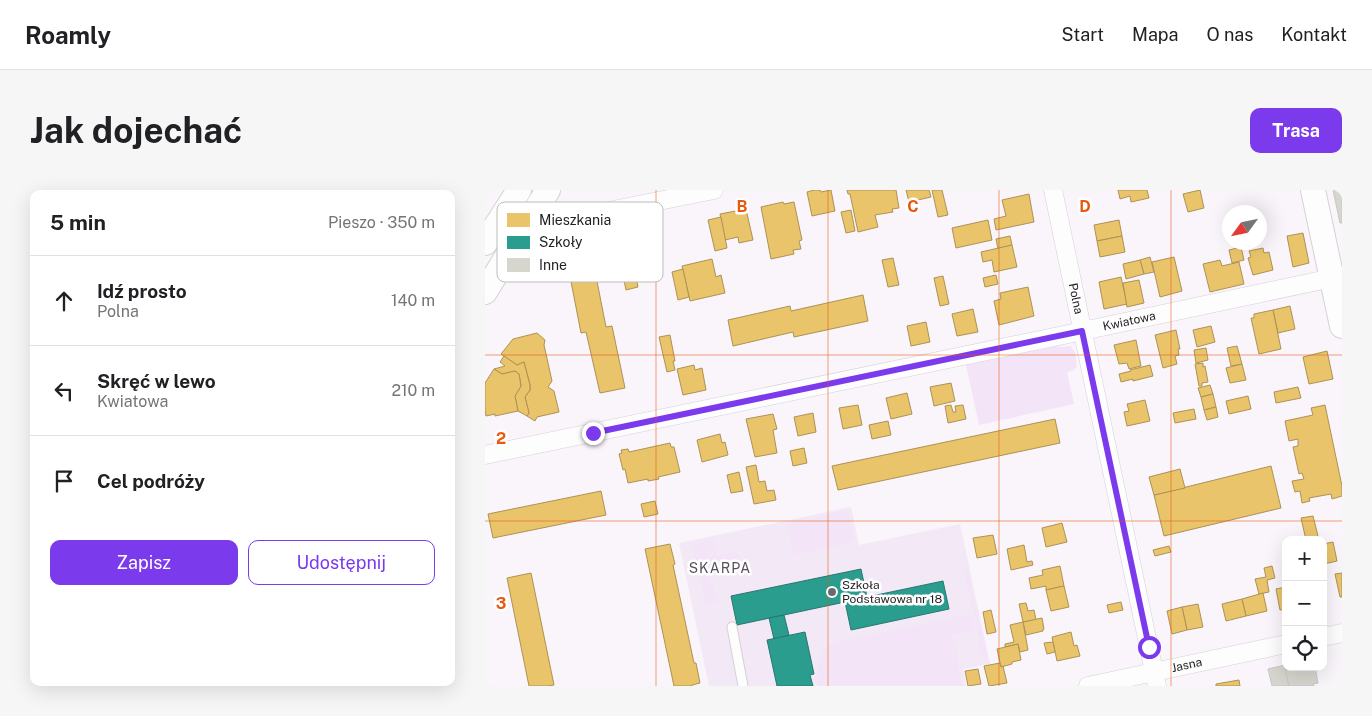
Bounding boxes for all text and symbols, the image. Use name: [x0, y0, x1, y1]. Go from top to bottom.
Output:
text: Roamly: [25, 21, 111, 49]
text: Start: [1062, 24, 1104, 45]
text: Mapa: [1132, 24, 1178, 45]
text: O nas: [1206, 24, 1253, 45]
text: Kontakt: [1281, 24, 1347, 45]
button: Trasa: [1250, 108, 1342, 153]
text: Jak dojechać: [30, 110, 242, 151]
text: B: [737, 197, 748, 216]
text: C: [907, 197, 919, 216]
text: D: [1079, 197, 1091, 216]
legend: [497, 202, 663, 282]
north arrow: [1222, 205, 1267, 250]
text: 5 min: [50, 210, 106, 235]
text: Mieszkania: [539, 212, 611, 228]
text: Pieszo · 350 m: [328, 213, 435, 232]
text: Szkoły: [539, 234, 583, 250]
text: Inne: [539, 257, 567, 273]
text: Idź prosto: [97, 280, 187, 302]
street label: Polna: [1066, 282, 1086, 315]
icon: ahead: [50, 287, 78, 315]
text: 140 m: [391, 291, 435, 310]
text: Polna: [97, 302, 139, 321]
street label: Kwiatowa: [1102, 309, 1157, 333]
text: Skręć w lewo: [97, 370, 216, 392]
icon: left: [50, 377, 78, 405]
text: 210 m: [391, 381, 435, 400]
text: Kwiatowa: [97, 392, 168, 411]
route end: [582, 422, 605, 445]
text: 2: [496, 429, 506, 448]
icon: arrive: [50, 467, 78, 495]
text: Cel podróży: [97, 470, 205, 492]
map controls: [1282, 536, 1327, 671]
button: +: [1282, 536, 1327, 581]
button: Zapisz: [50, 540, 238, 585]
button: Udostępnij: [248, 540, 435, 585]
district label: SKARPA: [689, 560, 751, 576]
place label: Szkoła Podstawowa nr 18: [842, 578, 943, 606]
button: −: [1282, 581, 1327, 626]
marker: Szkoła Podstawowa nr 18: [826, 586, 838, 598]
text: 3: [496, 594, 506, 613]
button: locate: [1282, 626, 1327, 671]
route start: [1138, 636, 1161, 659]
street label: Jasna: [1170, 655, 1203, 675]

